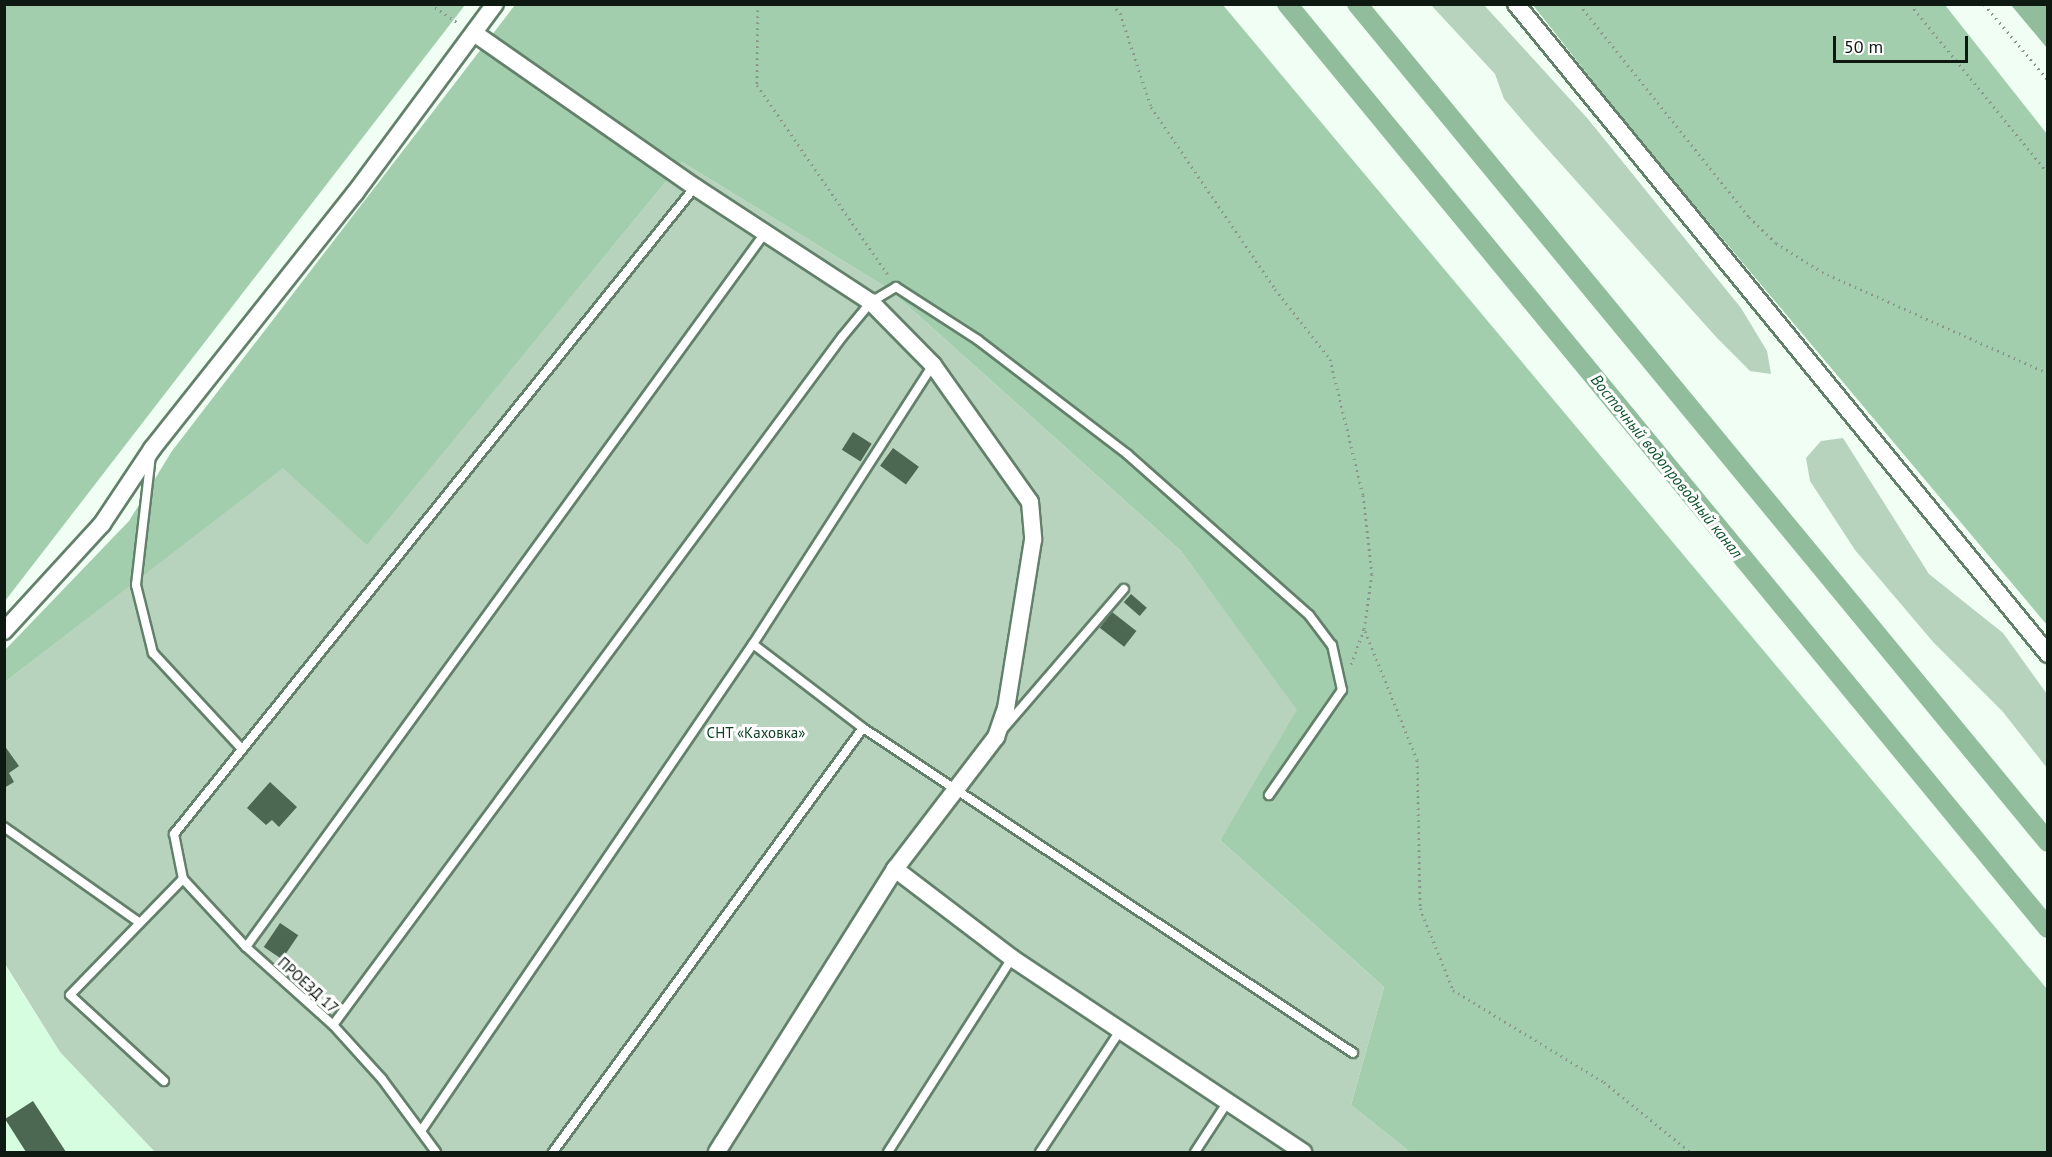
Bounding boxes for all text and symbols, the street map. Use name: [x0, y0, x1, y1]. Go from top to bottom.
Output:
scale bar: [1836, 24, 1971, 62]
text: 50 m: [1844, 35, 1883, 58]
water label: Восточный водопроводный канал: [1587, 370, 1747, 562]
park label: СНТ «Каховка»: [706, 724, 806, 742]
street label: ПРОЕЗД 17: [274, 953, 342, 1017]

